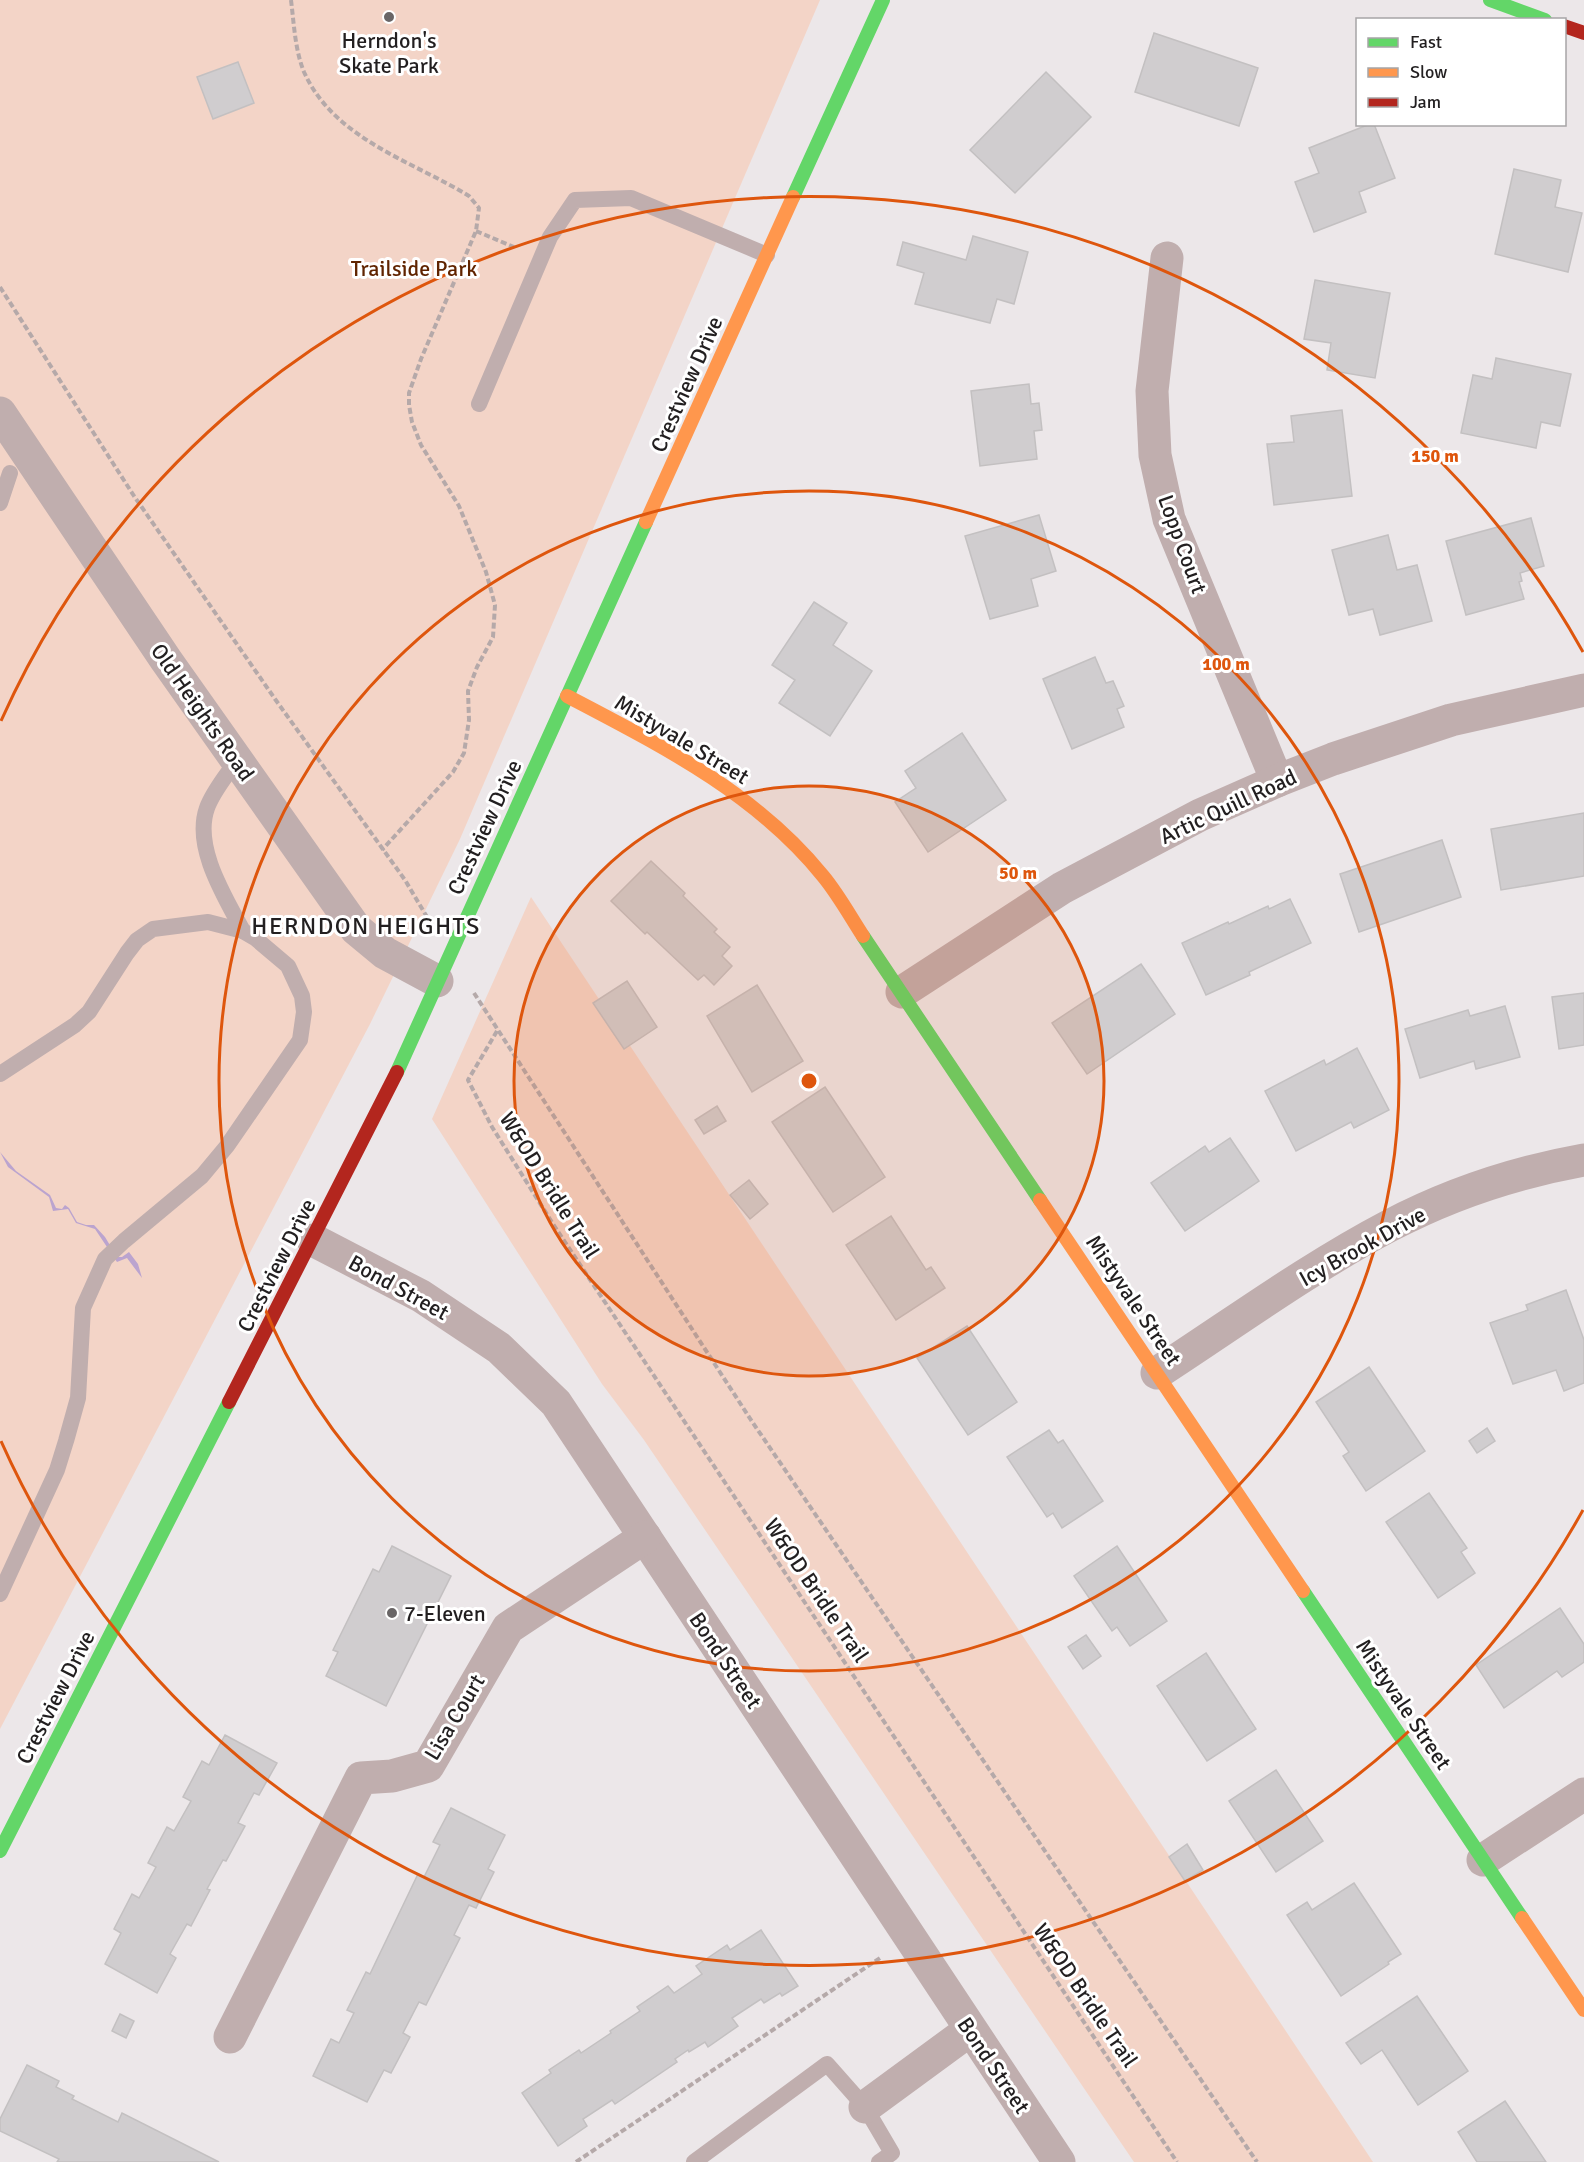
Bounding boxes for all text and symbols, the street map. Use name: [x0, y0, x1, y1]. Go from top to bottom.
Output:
marker: Herndon's Skate Park: [382, 10, 396, 24]
legend: [1356, 18, 1566, 126]
place label: Herndon's Skate Park: [339, 27, 439, 79]
text: Fast: [1410, 31, 1442, 53]
text: Slow: [1410, 61, 1447, 83]
text: Jam: [1410, 91, 1441, 113]
park label: Trailside Park: [351, 255, 477, 282]
street label: Crestview Drive: [644, 312, 728, 456]
text: 150 m: [1411, 445, 1459, 467]
street label: Lopp Court: [1152, 491, 1213, 598]
street label: Old Heights Road: [145, 638, 260, 786]
text: 100 m: [1202, 653, 1250, 675]
street label: Mistyvale Street: [610, 689, 754, 790]
street label: Crestview Drive: [441, 755, 528, 899]
street label: Artic Quill Road: [1155, 763, 1301, 850]
text: 50 m: [999, 862, 1037, 884]
district label: HERNDON HEIGHTS: [251, 911, 481, 941]
centre of rings: [799, 1071, 819, 1091]
street label: W&OD Bridle Trail: [494, 1107, 606, 1264]
street label: Crestview Drive: [231, 1194, 322, 1336]
street label: Icy Brook Drive: [1294, 1201, 1430, 1292]
street label: Mistyvale Street: [1080, 1230, 1187, 1371]
street label: Bond Street: [344, 1249, 454, 1326]
street label: W&OD Bridle Trail: [758, 1513, 875, 1667]
place label: 7-Eleven: [404, 1600, 486, 1627]
marker: 7-Eleven: [385, 1606, 399, 1620]
street label: Bond Street: [683, 1607, 768, 1714]
street label: Crestview Drive: [10, 1626, 101, 1768]
street label: Mistyvale Street: [1350, 1634, 1457, 1775]
street label: Lisa Court: [418, 1669, 491, 1765]
street label: W&OD Bridle Trail: [1027, 1918, 1144, 2072]
street label: Bond Street: [951, 2012, 1036, 2119]

